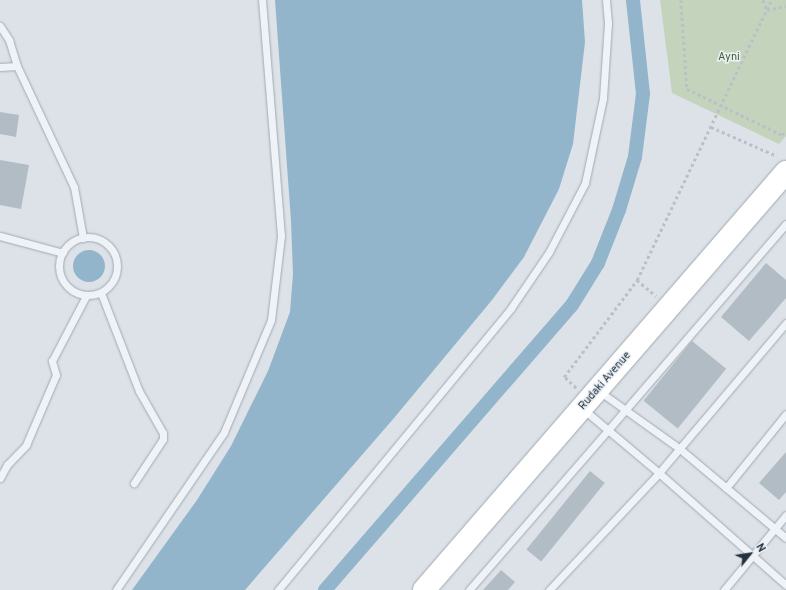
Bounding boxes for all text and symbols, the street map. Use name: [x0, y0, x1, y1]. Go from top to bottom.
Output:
park label: Ayni: [718, 50, 740, 64]
street label: Rudaki Avenue: [576, 349, 634, 413]
north arrow: [730, 534, 770, 574]
text: N: [752, 541, 768, 555]

